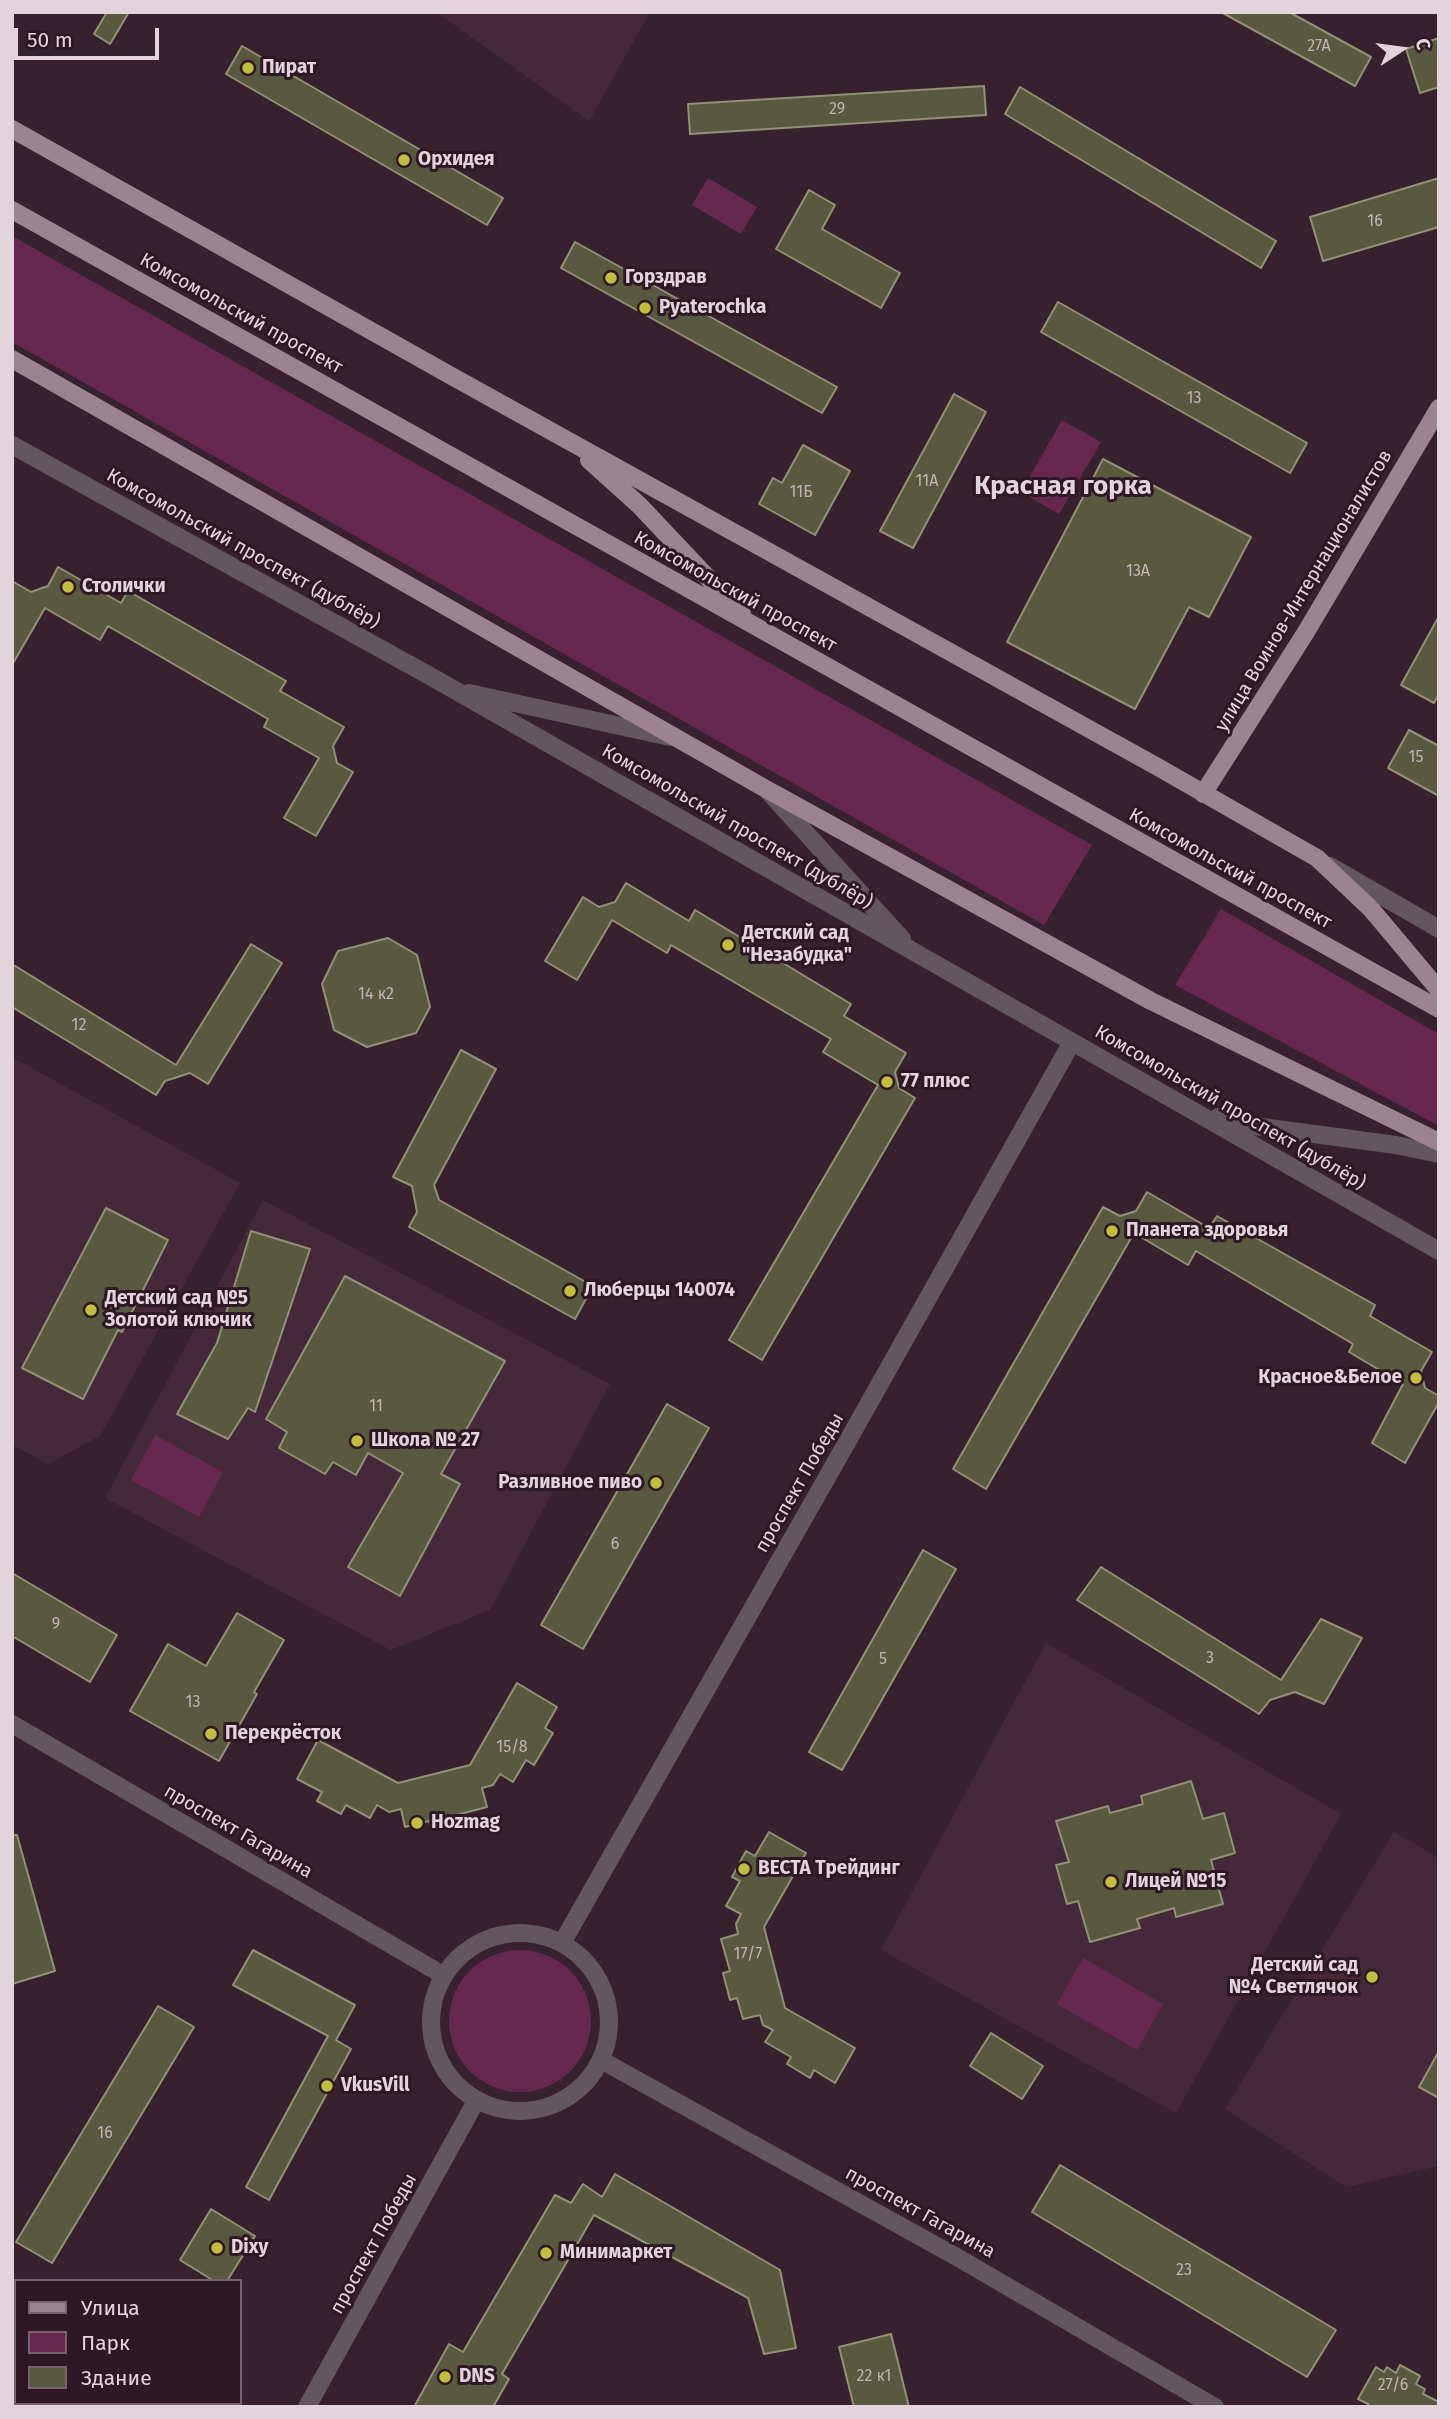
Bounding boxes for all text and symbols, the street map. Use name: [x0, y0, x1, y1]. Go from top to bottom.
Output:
scale bar: [18, 14, 163, 58]
north arrow: [1367, 14, 1437, 84]
text: 50 m: [27, 27, 73, 53]
text: С: [1411, 36, 1435, 52]
house number: 27А: [1307, 37, 1331, 57]
place label: Пират: [262, 57, 316, 79]
marker: Пират: [240, 60, 256, 76]
house number: 29: [829, 100, 845, 120]
place label: Орхидея: [418, 149, 495, 171]
marker: Орхидея: [396, 152, 412, 168]
house number: 16: [1367, 212, 1383, 232]
street label: Комсомольский проспект: [136, 249, 346, 379]
place label: Горздрав: [625, 267, 707, 289]
marker: Горздрав: [603, 270, 619, 286]
place label: Pyaterochka: [659, 297, 766, 319]
marker: Pyaterochka: [637, 300, 653, 316]
house number: 13: [1187, 389, 1201, 409]
street label: улица Воинов-Интернационалистов: [1211, 446, 1397, 736]
street label: Комсомольский проспект (дублёр): [102, 464, 384, 634]
district label: Красная горка: [974, 471, 1152, 503]
house number: 11А: [916, 472, 938, 492]
house number: 11Б: [790, 483, 812, 503]
street label: Комсомольский проспект: [630, 527, 840, 657]
house number: 13А: [1126, 562, 1150, 582]
place label: Столички: [82, 576, 166, 598]
marker: Столички: [60, 579, 76, 595]
street label: Комсомольский проспект (дублёр): [597, 740, 877, 914]
house number: 15: [1409, 748, 1423, 768]
street label: Комсомольский проспект: [1125, 804, 1335, 934]
place label: Детский сад "Незабудка": [742, 923, 852, 967]
marker: Детский сад "Незабудка": [720, 937, 736, 953]
house number: 14 к2: [358, 985, 394, 1005]
house number: 12: [72, 1016, 86, 1036]
street label: Комсомольский проспект (дублёр): [1090, 1021, 1370, 1195]
place label: 77 плюс: [901, 1071, 970, 1093]
marker: 77 плюс: [879, 1074, 895, 1090]
place label: Планета здоровья: [1126, 1220, 1288, 1242]
marker: Планета здоровья: [1104, 1223, 1120, 1239]
place label: Люберцы 140074: [584, 1280, 735, 1302]
marker: Люберцы 140074: [562, 1283, 578, 1299]
place label: Детский сад №5 Золотой ключик: [105, 1288, 252, 1332]
marker: Детский сад №5 Золотой ключик: [83, 1302, 99, 1318]
place label: Красное&Белое: [1258, 1367, 1402, 1389]
marker: Красное&Белое: [1408, 1370, 1424, 1386]
house number: 11: [369, 1397, 383, 1417]
street label: проспект Победы: [751, 1409, 849, 1557]
place label: Школа № 27: [371, 1430, 480, 1452]
marker: Школа № 27: [349, 1433, 365, 1449]
place label: Разливное пиво: [498, 1472, 642, 1494]
marker: Разливное пиво: [648, 1475, 664, 1491]
house number: 6: [611, 1535, 619, 1555]
house number: 9: [52, 1615, 60, 1635]
house number: 3: [1206, 1649, 1214, 1669]
house number: 5: [879, 1650, 887, 1670]
house number: 13: [186, 1693, 200, 1713]
place label: Перекрёсток: [225, 1723, 341, 1745]
marker: Перекрёсток: [203, 1726, 219, 1742]
house number: 15/8: [496, 1738, 528, 1758]
street label: проспект Гагарина: [160, 1780, 316, 1884]
place label: Hozmag: [431, 1812, 500, 1834]
marker: Hozmag: [409, 1815, 425, 1831]
place label: ВЕСТА Трейдинг: [758, 1858, 900, 1880]
marker: ВЕСТА Трейдинг: [736, 1861, 752, 1877]
place label: Лицей №15: [1125, 1871, 1227, 1893]
marker: Лицей №15: [1103, 1874, 1119, 1890]
house number: 17/7: [734, 1945, 762, 1965]
place label: Детский сад №4 Светлячок: [1229, 1955, 1358, 1999]
marker: Детский сад №4 Светлячок: [1364, 1969, 1380, 1985]
place label: VkusVill: [341, 2075, 410, 2097]
marker: VkusVill: [319, 2078, 335, 2094]
house number: 16: [97, 2124, 113, 2144]
street label: проспект Гагарина: [841, 2162, 999, 2264]
street label: проспект Победы: [326, 2170, 422, 2318]
place label: Dixy: [231, 2237, 268, 2259]
marker: Dixy: [209, 2240, 225, 2256]
place label: Минимаркет: [560, 2242, 672, 2264]
marker: Минимаркет: [538, 2245, 554, 2261]
house number: 23: [1176, 2261, 1192, 2281]
legend: [14, 2279, 242, 2405]
text: Улица: [81, 2295, 140, 2321]
text: Парк: [81, 2330, 130, 2356]
text: Здание: [81, 2365, 152, 2391]
place label: DNS: [459, 2366, 495, 2388]
house number: 22 к1: [856, 2367, 892, 2387]
marker: DNS: [437, 2369, 453, 2385]
house number: 27/6: [1378, 2376, 1408, 2396]

